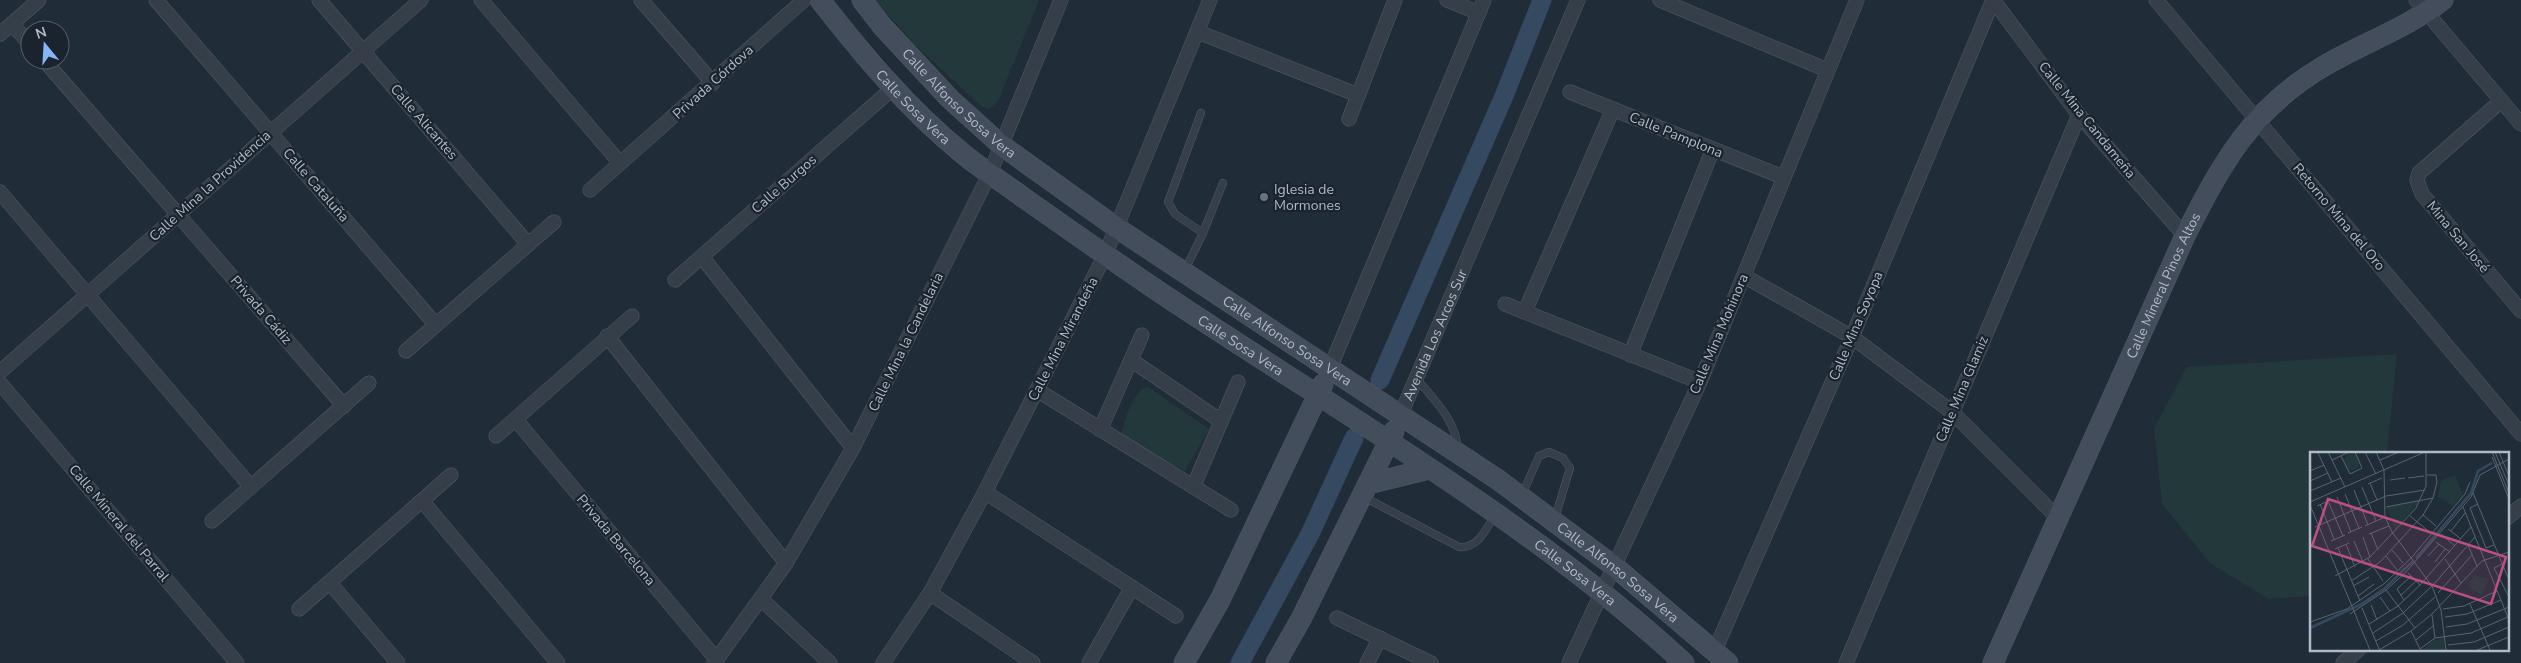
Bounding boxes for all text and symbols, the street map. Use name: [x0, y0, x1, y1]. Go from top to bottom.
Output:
north arrow: [20, 20, 70, 70]
text: N: [33, 22, 49, 44]
street label: Privada Córdova: [669, 41, 757, 123]
street label: Calle Alfonso Sosa Vera: [898, 44, 1020, 162]
street label: Calle Mina Candameña: [2034, 58, 2140, 182]
street label: Calle Sosa Vera: [872, 65, 955, 149]
street label: Calle Alicantes: [386, 80, 462, 164]
street label: Calle Pamplona: [1626, 108, 1726, 162]
street label: Calle Mina la Providencia: [145, 126, 275, 246]
street label: Calle Cataluña: [279, 144, 353, 226]
street label: Calle Burgos: [747, 150, 821, 218]
street label: Retorno Mina del Oro: [2288, 159, 2390, 275]
place label: Iglesia de Mormones: [1274, 180, 1341, 215]
marker: Iglesia de Mormones: [1258, 191, 1270, 203]
street label: Mina San José: [2422, 197, 2494, 277]
street label: Calle Mineral Pinos Altos: [2122, 209, 2205, 362]
street label: Avenida Los Arcos Sur: [1398, 266, 1471, 404]
street label: Calle Mina la Candelaria: [864, 269, 948, 415]
street label: Calle Mina Soyopa: [1824, 269, 1888, 383]
street label: Calle Mina Mohinora: [1685, 271, 1753, 397]
street label: Privada Cádiz: [226, 272, 296, 349]
street label: Calle Mina Mirandeña: [1024, 274, 1102, 404]
street label: Calle Alfonso Sosa Vera: [1219, 291, 1356, 390]
street label: Calle Sosa Vera: [1194, 310, 1287, 380]
street label: Calle Mina Glamiz: [1931, 333, 1993, 445]
inset map: [2310, 452, 2508, 650]
street label: Calle Mineral del Parral: [64, 460, 174, 586]
street label: Privada Barcelona: [572, 490, 660, 590]
street label: Calle Alfonso Sosa Vera: [1553, 517, 1683, 627]
street label: Calle Sosa Vera: [1530, 534, 1620, 610]

